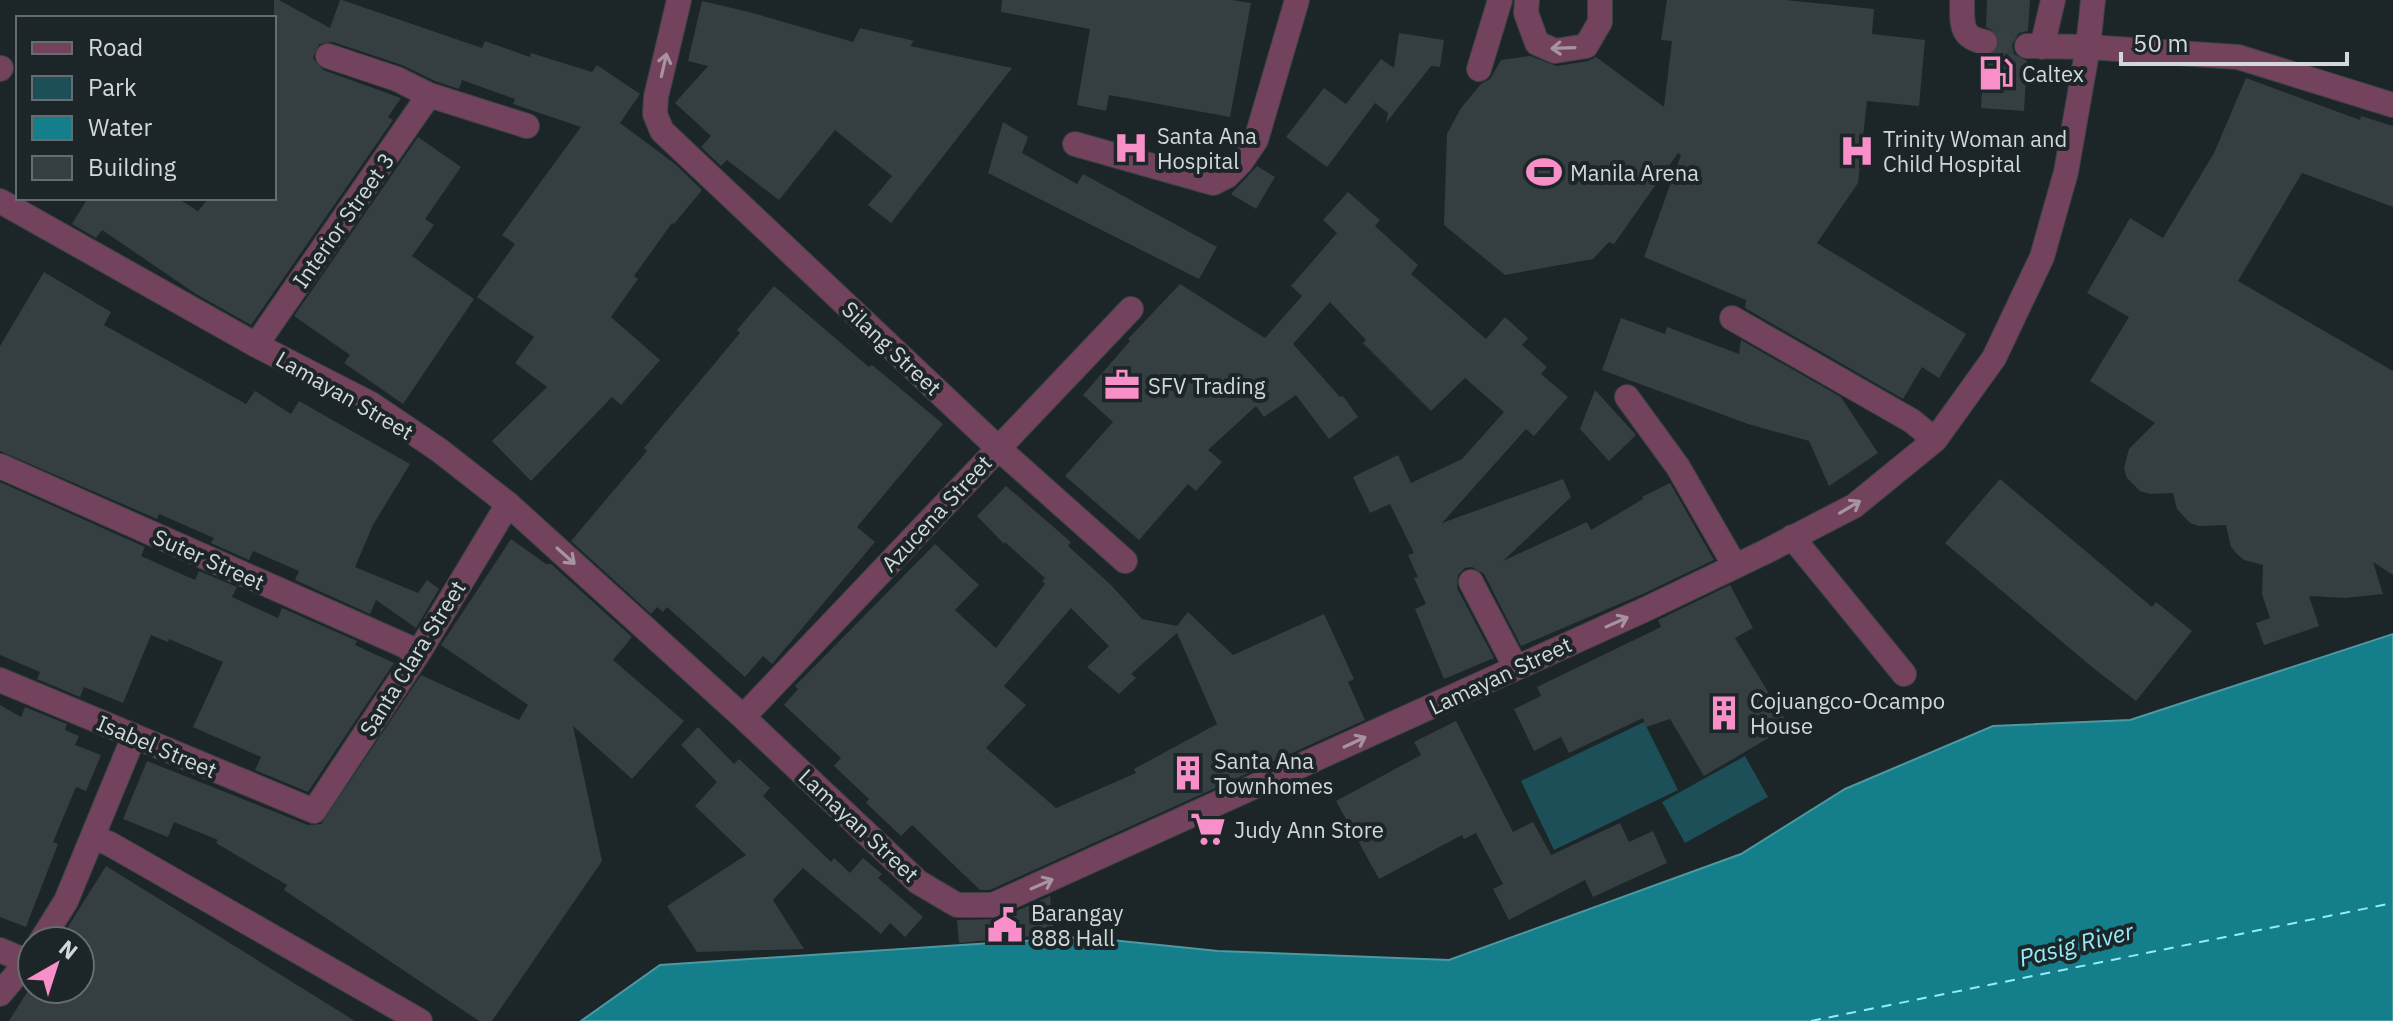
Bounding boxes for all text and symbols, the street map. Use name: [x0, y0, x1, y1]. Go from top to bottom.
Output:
legend: [16, 16, 276, 200]
scale bar: [2121, 16, 2347, 66]
text: 50 m: [2133, 27, 2188, 59]
text: Road: [88, 31, 143, 63]
one-way arrow: [1551, 41, 1577, 56]
one-way arrow: [657, 53, 672, 79]
fuel station icon: Caltex: [1977, 54, 2015, 92]
place label: Caltex: [2022, 59, 2084, 88]
text: Park: [88, 71, 137, 103]
text: Water: [88, 111, 152, 143]
place label: Santa Ana Hospital: [1157, 121, 1257, 175]
place label: Trinity Woman and Child Hospital: [1883, 124, 2067, 178]
hospital icon: Santa Ana Hospital: [1112, 129, 1150, 167]
hospital icon: Trinity Woman and Child Hospital: [1838, 132, 1876, 170]
street label: Interior Street 3: [286, 147, 400, 293]
text: Building: [88, 151, 176, 183]
sports icon: Manila Arena: [1525, 153, 1563, 191]
place label: Manila Arena: [1570, 158, 1699, 187]
street label: Silang Street: [836, 295, 948, 401]
street label: Lamayan Street: [271, 344, 419, 446]
office icon: SFV Trading: [1103, 366, 1141, 404]
place label: SFV Trading: [1148, 371, 1266, 400]
street label: Azucena Street: [874, 448, 998, 578]
one-way arrow: [1838, 499, 1861, 515]
street label: Suter Street: [149, 522, 269, 596]
one-way arrow: [555, 547, 575, 565]
street label: Santa Clara Street: [352, 575, 472, 741]
one-way arrow: [1605, 614, 1629, 629]
street label: Lamayan Street: [1424, 629, 1576, 721]
place label: Cojuangco-Ocampo House: [1750, 686, 1945, 740]
building icon: Cojuangco-Ocampo House: [1705, 694, 1743, 732]
street label: Isabel Street: [93, 708, 221, 784]
one-way arrow: [1343, 734, 1367, 749]
place label: Santa Ana Townhomes: [1214, 746, 1334, 800]
building icon: Santa Ana Townhomes: [1169, 754, 1207, 792]
street label: Lamayan Street: [793, 762, 925, 888]
supermarket icon: Judy Ann Store: [1189, 810, 1227, 848]
place label: Judy Ann Store: [1234, 815, 1384, 844]
one-way arrow: [1029, 875, 1054, 890]
place label: Barangay 888 Hall: [1031, 898, 1124, 952]
public building icon: Barangay 888 Hall: [986, 906, 1024, 944]
water label: Pasig River: [2015, 914, 2138, 974]
north arrow: [16, 925, 96, 1005]
text: N: [54, 933, 84, 965]

